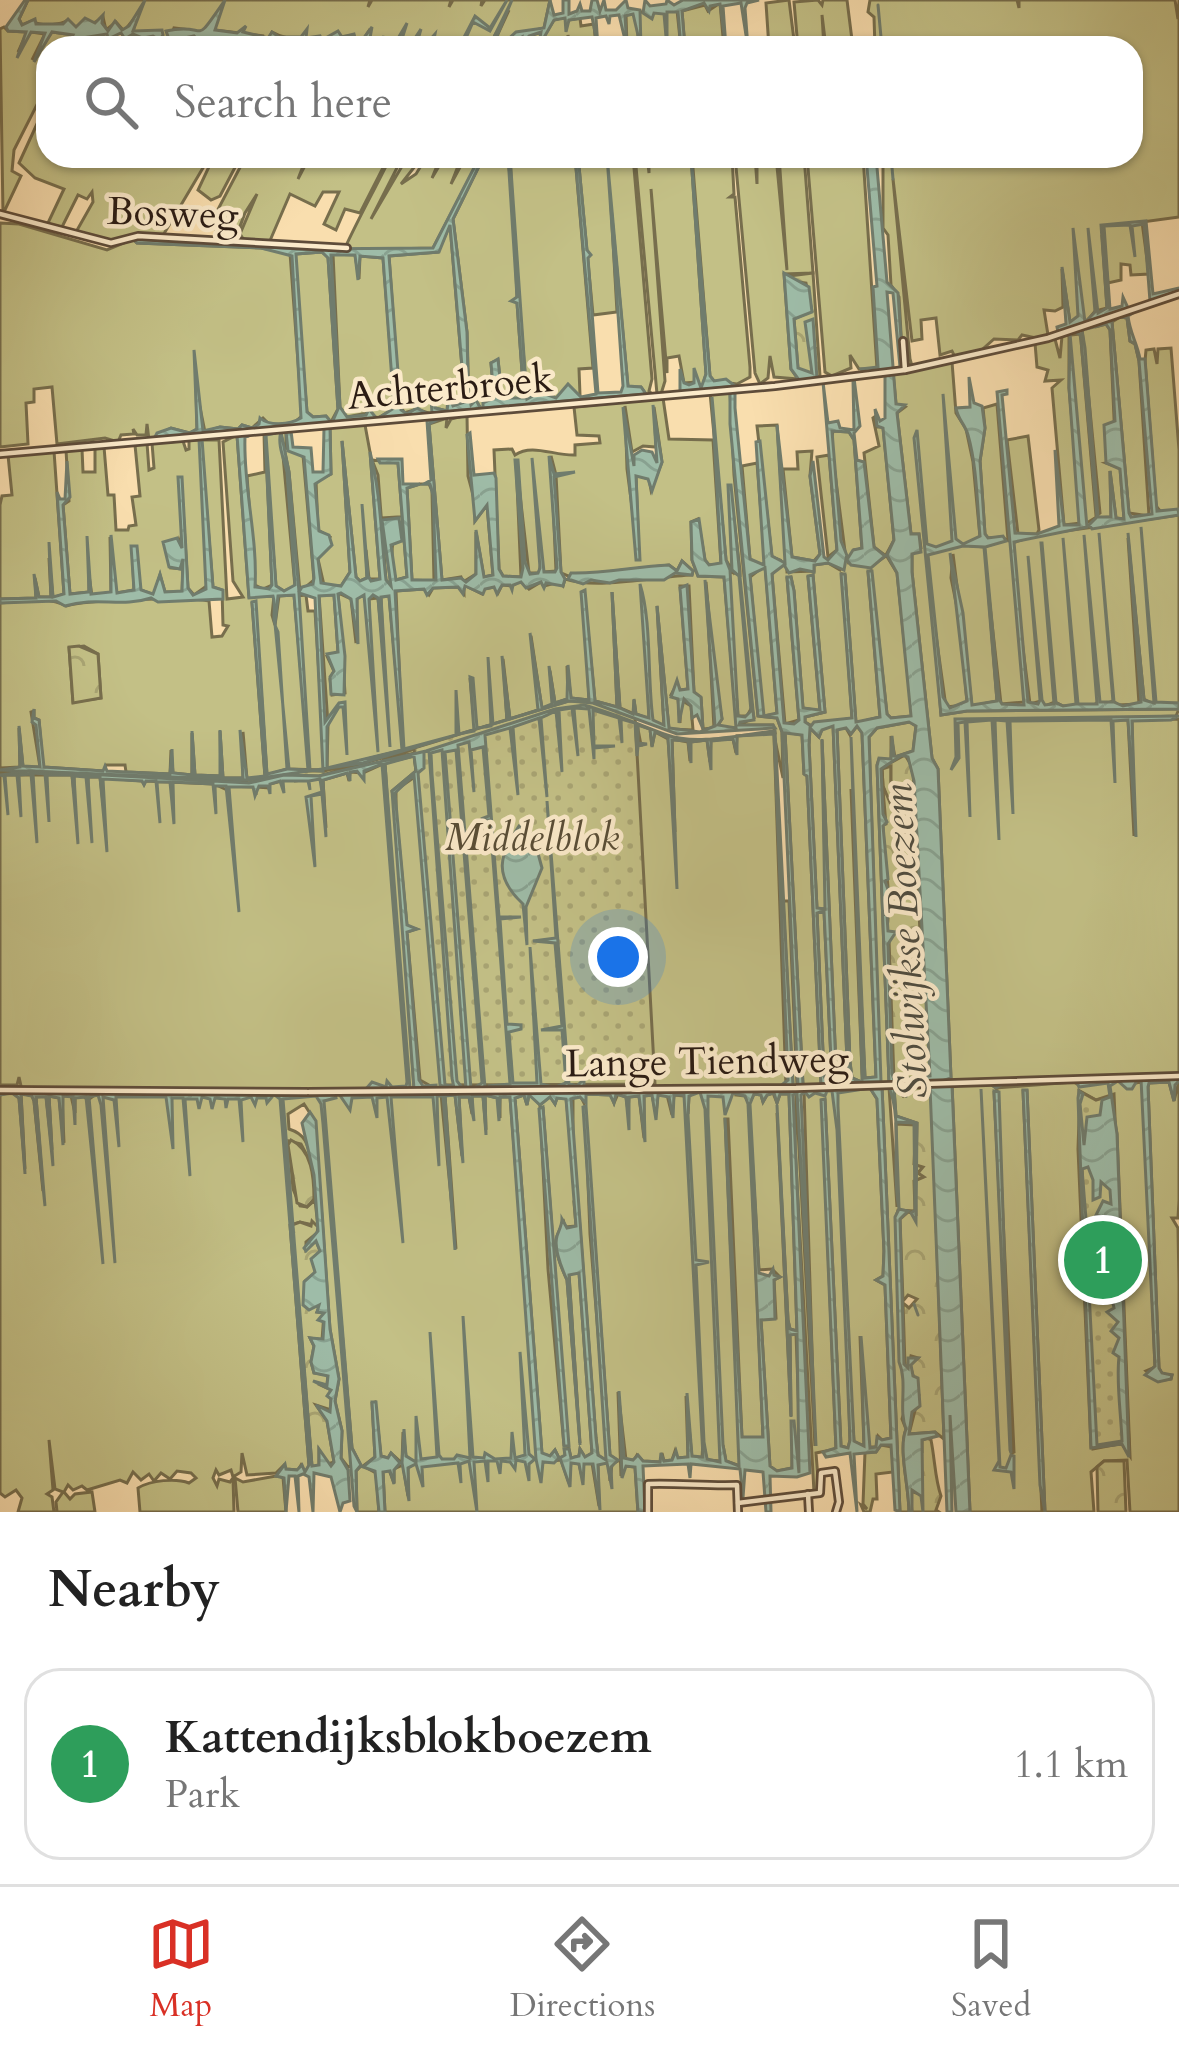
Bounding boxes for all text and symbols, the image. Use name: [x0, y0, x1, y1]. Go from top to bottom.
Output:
search box: [36, 36, 1143, 168]
icon: search: [78, 69, 144, 135]
text: Search here: [174, 72, 392, 133]
street label: Bosweg: [106, 185, 240, 242]
street label: Achterbroek: [345, 352, 555, 423]
water label: Stolwijkse Boezem: [869, 782, 942, 1100]
park label: Middelblok: [445, 811, 619, 864]
your location: [588, 927, 648, 987]
street label: Lange Tiendweg: [565, 1033, 849, 1090]
pin: 1: [1064, 1215, 1142, 1305]
text: Nearby: [48, 1555, 220, 1625]
text: Kattendijksblokboezem: [165, 1707, 651, 1768]
text: 1: [80, 1738, 100, 1791]
text: 1.1 km: [1014, 1738, 1128, 1791]
text: Park: [165, 1768, 240, 1821]
tab: Map: [148, 1911, 214, 2028]
tab: Directions: [510, 1911, 655, 2028]
tab: Saved: [951, 1911, 1031, 2028]

